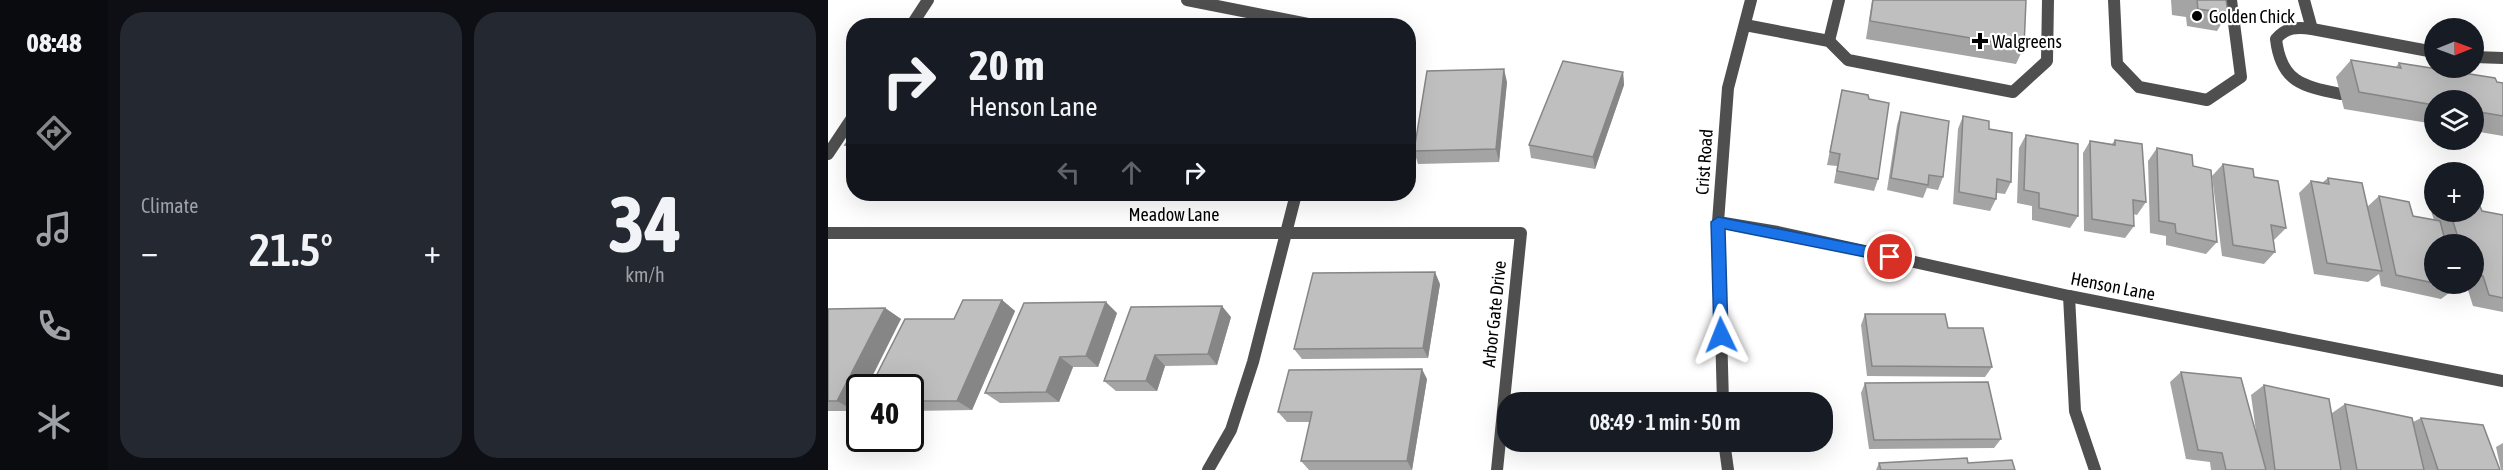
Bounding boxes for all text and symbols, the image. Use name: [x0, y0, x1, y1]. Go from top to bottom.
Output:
place label: Golden Chick: [2209, 6, 2295, 27]
marker: Golden Chick: [2190, 9, 2204, 23]
north arrow: [2424, 18, 2484, 78]
map controls: [2424, 18, 2484, 294]
text: 08:48: [26, 27, 82, 58]
place label: Walgreens: [1992, 31, 2062, 52]
marker: Walgreens: [1973, 34, 1987, 48]
text: 20 m: [969, 41, 1044, 89]
icon: right: [870, 42, 948, 120]
button: layers: [2424, 90, 2484, 150]
text: Henson Lane: [969, 91, 1097, 122]
icon: directions: [33, 112, 75, 154]
street label: Crist Road: [1691, 128, 1717, 196]
icon: left: [1052, 156, 1085, 189]
icon: ahead: [1115, 156, 1148, 189]
icon: right: [1178, 156, 1211, 189]
button: +: [2424, 162, 2484, 222]
text: 34: [608, 179, 682, 269]
text: Climate: [141, 194, 198, 217]
street label: Meadow Lane: [1129, 204, 1219, 225]
icon: music: [33, 208, 75, 250]
text: 21.5°: [249, 224, 333, 276]
pin: [1864, 231, 1915, 282]
text: −: [141, 232, 158, 270]
text: +: [424, 232, 441, 270]
button: −: [2424, 234, 2484, 294]
icon: arrive: [1873, 240, 1906, 273]
street label: Arbor Gate Drive: [1478, 260, 1510, 368]
text: km/h: [625, 263, 665, 286]
street label: Henson Lane: [2069, 268, 2157, 304]
position arrow: [1689, 303, 1753, 367]
icon: phone: [33, 305, 75, 347]
speed limit sign: 40: [846, 374, 924, 452]
icon: climate: [33, 401, 75, 443]
text: 08:49 · 1 min · 50 m: [1589, 409, 1741, 435]

